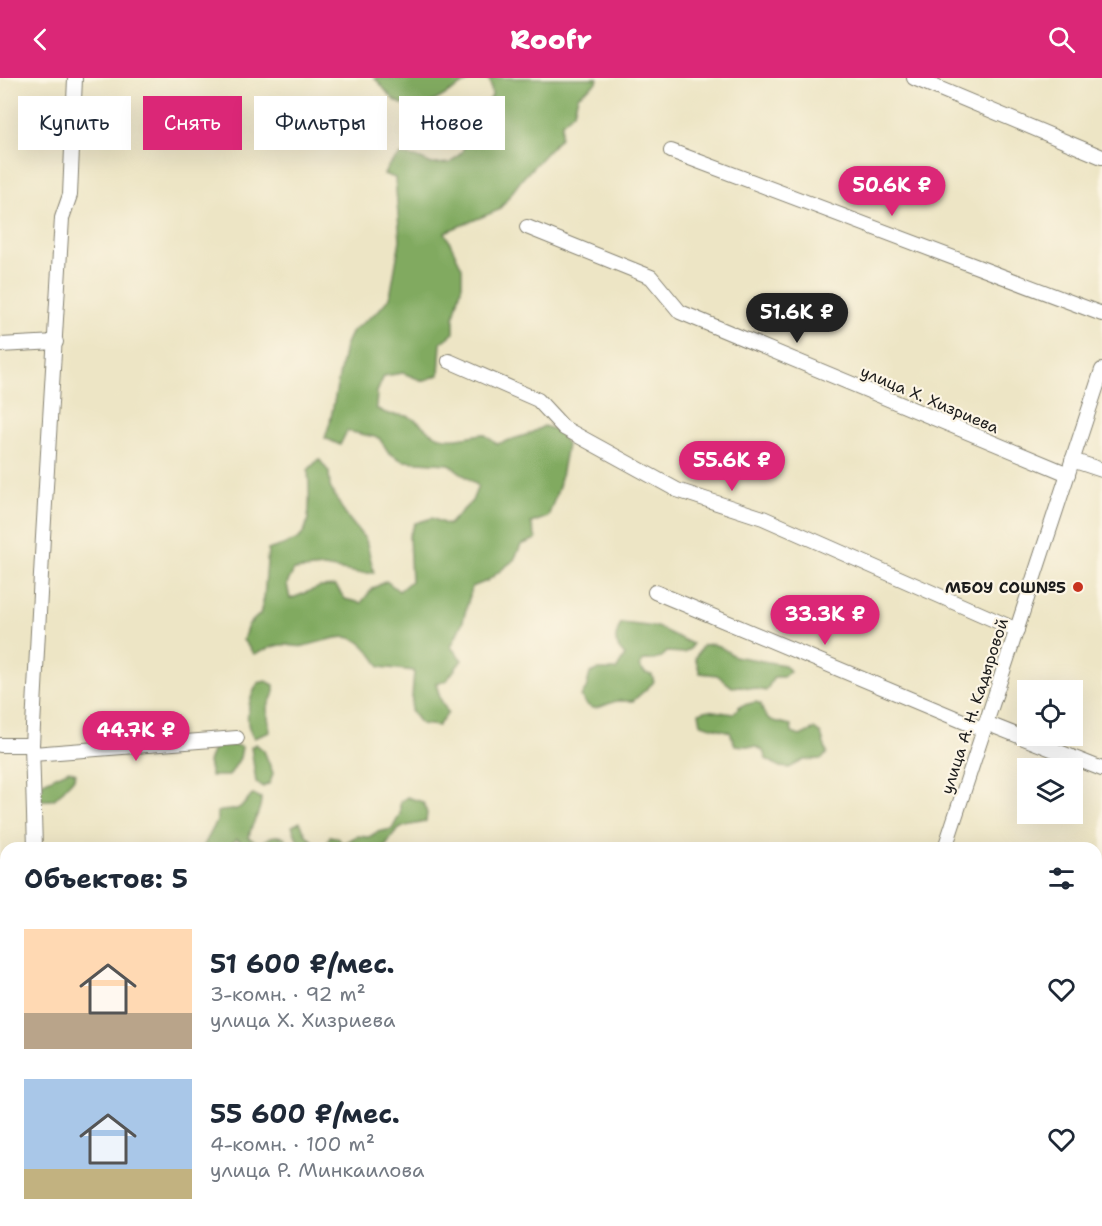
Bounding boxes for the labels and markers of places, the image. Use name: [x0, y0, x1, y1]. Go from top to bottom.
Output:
pin: 50.6K ₽: [837, 166, 947, 217]
pin: 51.6K ₽: [742, 293, 852, 344]
pin: 55.6K ₽: [677, 441, 787, 492]
place label: МБОУ СОШ№5: [945, 577, 1066, 598]
marker: МБОУ СОШ№5: [1071, 580, 1085, 594]
pin: 33.3K ₽: [770, 595, 880, 646]
pin: 44.7K ₽: [81, 711, 191, 762]

